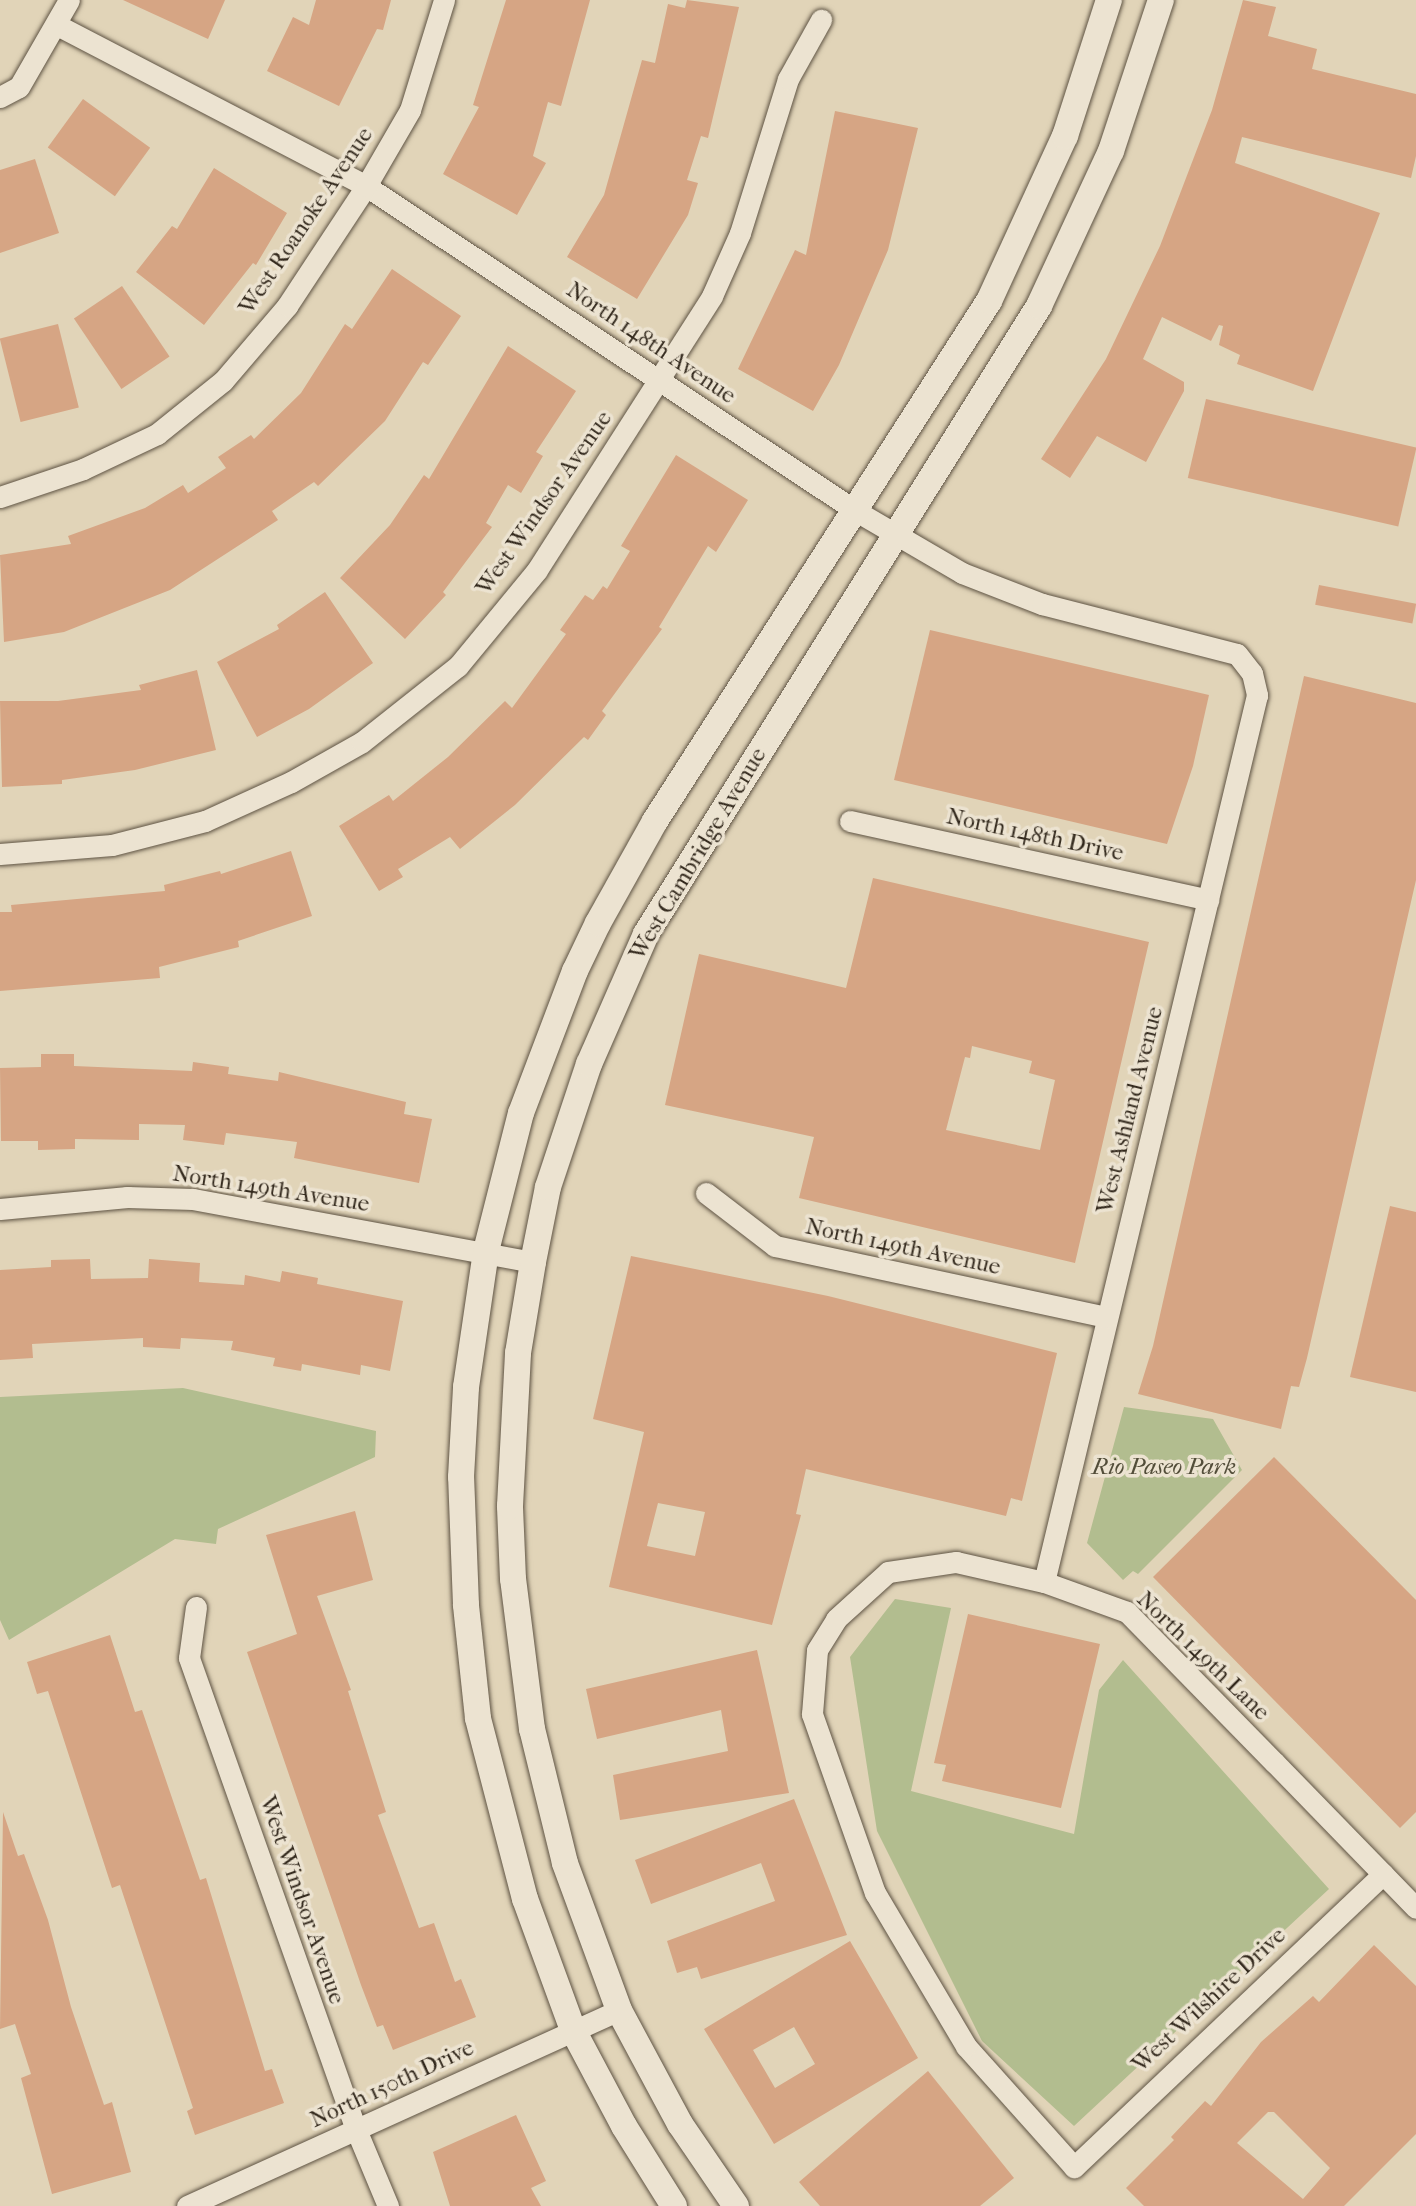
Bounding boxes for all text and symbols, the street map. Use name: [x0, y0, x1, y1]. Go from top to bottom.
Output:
street label: West Roanoke Avenue: [233, 122, 379, 320]
street label: North 148th Avenue: [561, 276, 741, 410]
street label: West Windsor Avenue: [470, 406, 618, 600]
street label: West Cambridge Avenue: [624, 743, 772, 965]
street label: North 148th Drive: [944, 803, 1126, 867]
street label: West Ashland Avenue: [1091, 1004, 1169, 1216]
street label: North 149th Avenue: [171, 1160, 371, 1218]
street label: North 149th Avenue: [803, 1213, 1003, 1281]
park label: Rio Paseo Park: [1092, 1453, 1236, 1481]
street label: North 149th Lane: [1131, 1586, 1275, 1726]
street label: West Windsor Avenue: [253, 1792, 351, 2008]
street label: West Wilshire Drive: [1126, 1922, 1292, 2078]
street label: North 150th Drive: [306, 2034, 478, 2134]

